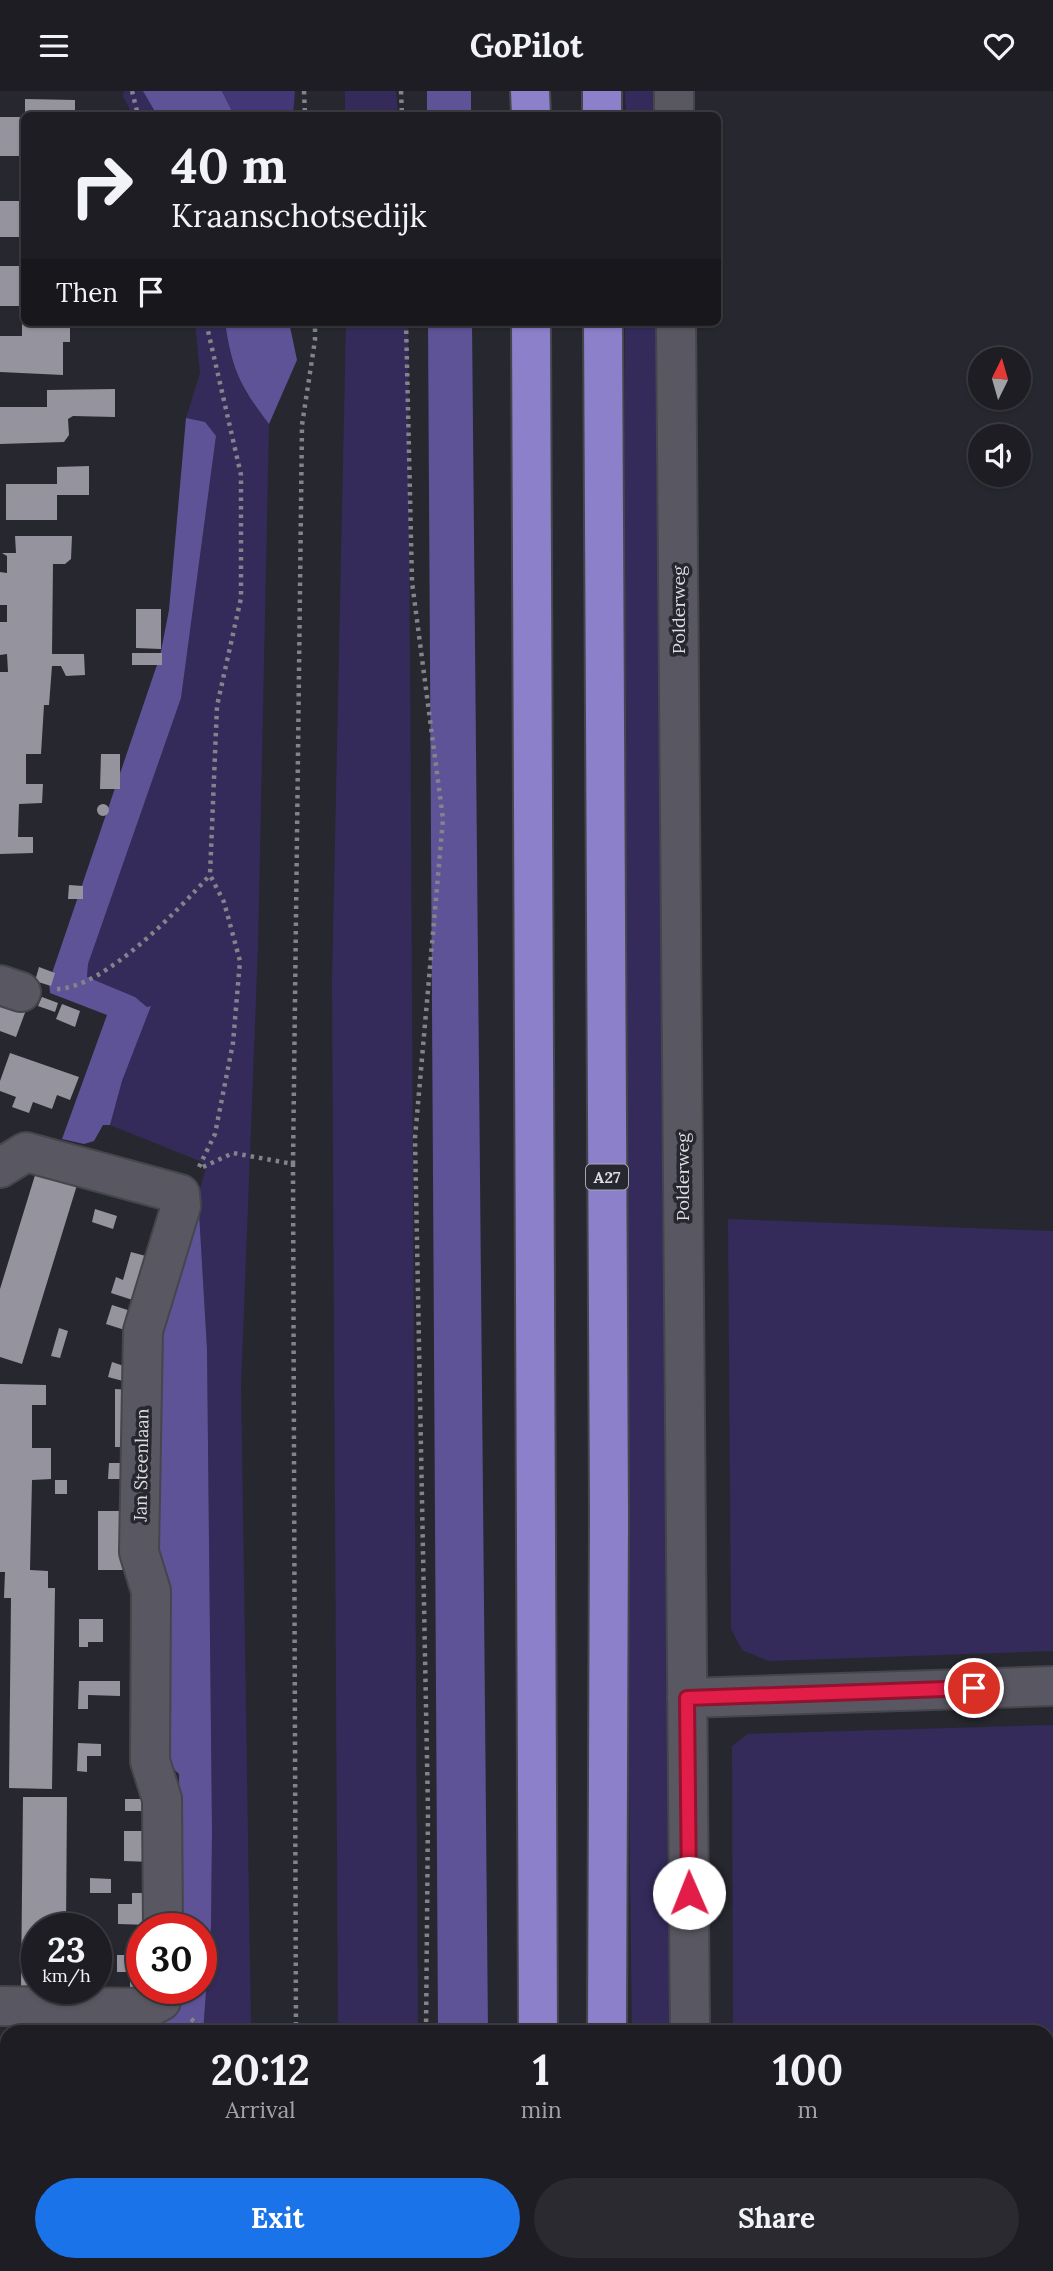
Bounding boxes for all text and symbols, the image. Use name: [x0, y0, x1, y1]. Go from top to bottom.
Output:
text: GoPilot: [470, 25, 583, 66]
icon: menu: [35, 27, 73, 65]
icon: heart: [980, 27, 1018, 65]
text: 40 m: [171, 134, 287, 196]
icon: right: [56, 140, 147, 231]
text: Kraanschotsedijk: [171, 195, 427, 236]
icon: arrive: [132, 273, 170, 311]
text: Then: [56, 276, 118, 309]
north arrow: [968, 347, 1031, 409]
map controls: [968, 347, 1031, 487]
button: sound: [968, 424, 1031, 487]
street label: Polderweg: [667, 565, 690, 654]
street label: Polderweg: [671, 1132, 694, 1221]
road number: A27: [586, 1165, 628, 1189]
street label: Jan Steenlaan: [128, 1408, 153, 1523]
pin: [944, 1658, 1004, 1718]
icon: arrive: [955, 1669, 993, 1707]
position arrow: [652, 1856, 726, 1930]
speed limit sign: 30: [126, 1913, 217, 2004]
text: 23: [47, 1927, 86, 1972]
text: km/h: [42, 1964, 91, 1987]
text: 20:12: [211, 2043, 310, 2097]
text: 1: [533, 2043, 550, 2097]
text: 100: [773, 2043, 843, 2097]
text: Arrival: [225, 2095, 296, 2124]
text: min: [521, 2095, 562, 2124]
text: m: [798, 2095, 818, 2124]
button: Exit: [35, 2178, 520, 2258]
button: Share: [534, 2178, 1019, 2258]

